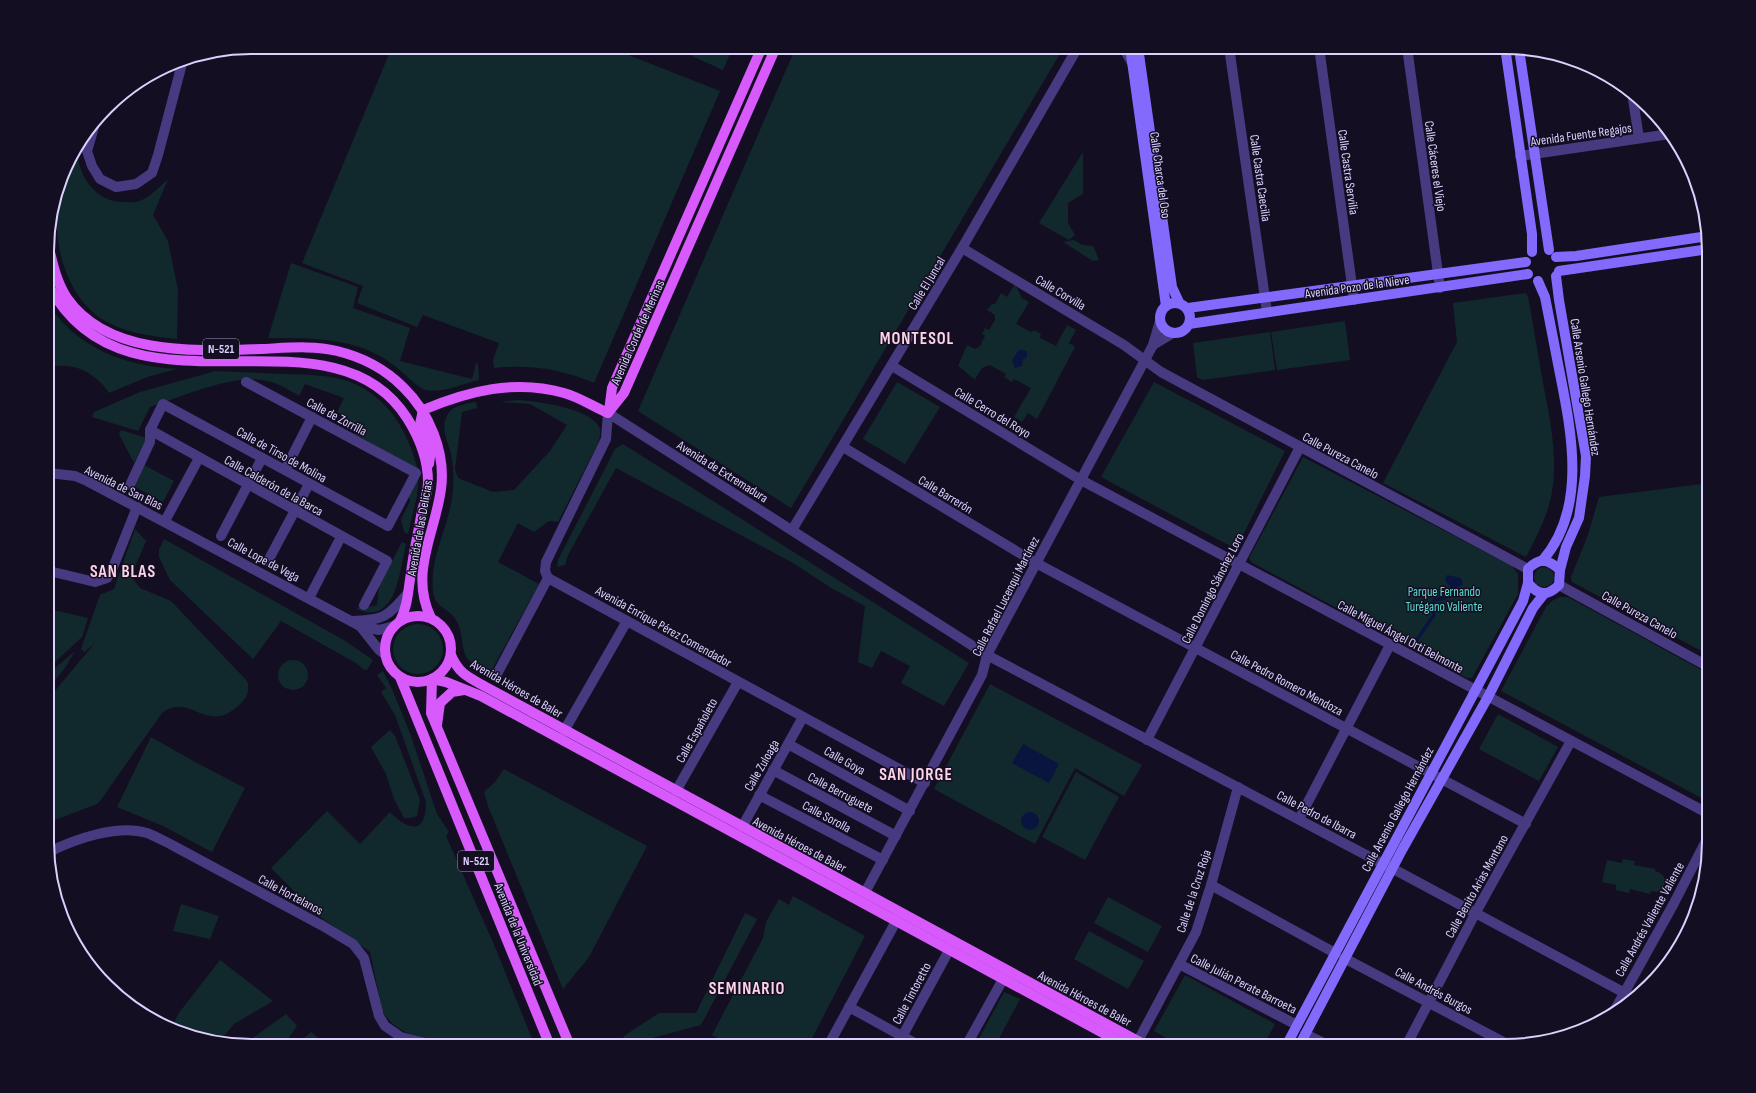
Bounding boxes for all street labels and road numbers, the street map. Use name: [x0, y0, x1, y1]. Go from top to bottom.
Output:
street label: Calle Cáceres el Viejo: [1421, 120, 1449, 212]
street label: Avenida Fuente Regajos: [1529, 120, 1633, 150]
street label: Calle Castra Servilia: [1334, 129, 1362, 216]
street label: Calle Charca del Oso: [1146, 131, 1174, 219]
street label: Calle Castra Caecilia: [1246, 134, 1274, 223]
street label: Calle El Juncal: [905, 254, 949, 313]
street label: Calle Corvilla: [1032, 272, 1089, 314]
street label: Avenida Pozo de la Nieve: [1303, 272, 1410, 302]
street label: Avenida Cordel de Merinas: [607, 277, 668, 388]
street label: Calle Arsenio Gallego Hernández: [1566, 317, 1604, 457]
road number: N-521: [203, 339, 239, 359]
street label: Calle Cerro del Royo: [952, 384, 1033, 442]
street label: Calle de Zorrilla: [304, 394, 369, 439]
street label: Calle de Tirso de Molina: [234, 423, 329, 486]
street label: Calle Pureza Canelo: [1300, 429, 1382, 483]
street label: Avenida de Extremadura: [673, 437, 771, 506]
street label: Calle Calderón de la Barca: [221, 452, 326, 520]
street label: Avenida de San Blas: [81, 462, 165, 514]
street label: Calle Barrerón: [915, 472, 976, 517]
street label: Avenida de las Delicias: [404, 479, 436, 578]
street label: Calle Domingo Sánchez Loro: [1178, 531, 1248, 646]
street label: Calle Lope de Vega: [225, 534, 302, 586]
street label: Calle Rafael Lucenqui Martínez: [969, 534, 1043, 659]
street label: Avenida Enrique Pérez Comendador: [592, 582, 735, 671]
street label: Calle Pureza Canelo: [1599, 587, 1680, 642]
street label: Calle Miguel Ángel Orti Belmonte: [1335, 597, 1466, 677]
street label: Calle Pedro Romero Mendoza: [1228, 646, 1345, 719]
street label: Avenida Héroes de Baler: [467, 656, 566, 722]
street label: Calle Españoleto: [673, 695, 721, 766]
street label: Calle Zuloaga: [741, 737, 783, 794]
street label: Calle Goya: [821, 743, 868, 779]
street label: Calle Arsenio Gallego Hernández: [1358, 744, 1438, 875]
street label: Calle Berruguete: [805, 769, 876, 817]
street label: Calle Pedro de Ibarra: [1274, 787, 1359, 843]
street label: Calle Sorolla: [799, 797, 854, 836]
street label: Avenida Héroes de Baler: [749, 813, 849, 876]
street label: Calle Benito Arias Montano: [1442, 832, 1512, 941]
street label: Calle de la Cruz Roja: [1173, 848, 1215, 935]
road number: N-521: [458, 851, 494, 871]
street label: Calle Andrés Valiente Valiente: [1612, 859, 1688, 980]
street label: Calle Hortelanos: [255, 871, 326, 919]
street label: Avenida de la Universidad: [490, 880, 546, 988]
street label: Calle Julián Perate Barroeta: [1188, 950, 1299, 1018]
street label: Calle Tintoretto: [889, 960, 935, 1027]
street label: Calle Andrés Burgos: [1392, 964, 1475, 1018]
street label: Avenida Héroes de Baler: [1034, 967, 1134, 1030]

